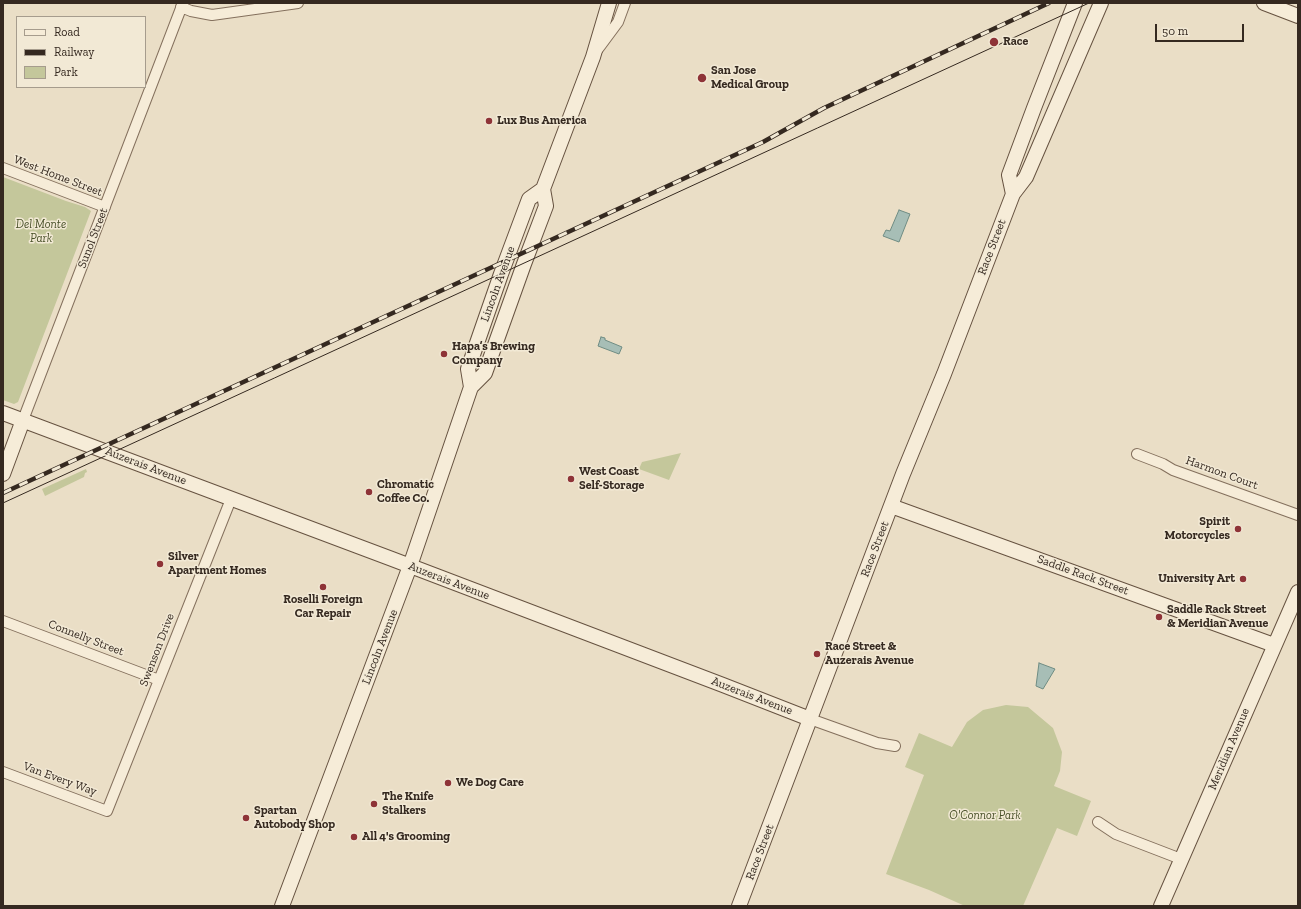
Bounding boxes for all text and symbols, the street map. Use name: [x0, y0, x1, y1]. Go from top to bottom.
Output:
legend: [16, 16, 146, 88]
scale bar: [1157, 16, 1246, 42]
text: 50 m: [1162, 24, 1188, 38]
text: Road: [54, 25, 80, 39]
place label: Race: [1003, 35, 1028, 49]
marker: Race: [988, 36, 1000, 48]
text: Railway: [54, 45, 95, 59]
place label: San Jose Medical Group: [711, 64, 789, 92]
text: Park: [54, 65, 78, 79]
marker: San Jose Medical Group: [696, 72, 708, 84]
place label: Lux Bus America: [497, 114, 587, 128]
marker: Lux Bus America: [484, 116, 494, 126]
street label: West Home Street: [12, 152, 104, 200]
street label: Sunol Street: [75, 206, 111, 270]
street label: Race Street: [975, 217, 1009, 277]
park label: Del Monte Park: [16, 218, 66, 246]
street label: Lincoln Avenue: [478, 244, 518, 324]
place label: Hapa’s Brewing Company: [452, 340, 535, 368]
marker: Hapa’s Brewing Company: [439, 349, 449, 359]
street label: Auzerais Avenue: [103, 444, 189, 488]
street label: Harmon Court: [1184, 453, 1260, 493]
place label: West Coast Self-Storage: [579, 465, 644, 493]
marker: West Coast Self-Storage: [566, 474, 576, 484]
place label: Chromatic Coffee Co.: [377, 478, 434, 506]
marker: Chromatic Coffee Co.: [364, 487, 374, 497]
place label: Spirit Motorcycles: [1165, 515, 1230, 543]
street label: Race Street: [858, 519, 892, 579]
marker: Spirit Motorcycles: [1233, 524, 1243, 534]
place label: Silver Apartment Homes: [168, 550, 267, 578]
street label: Saddle Rack Street: [1035, 552, 1131, 598]
marker: Silver Apartment Homes: [155, 559, 165, 569]
street label: Auzerais Avenue: [406, 559, 492, 603]
place label: University Art: [1158, 572, 1235, 586]
marker: University Art: [1238, 574, 1248, 584]
marker: Roselli Foreign Car Repair: [318, 582, 328, 592]
place label: Roselli Foreign Car Repair: [283, 593, 363, 621]
place label: Saddle Rack Street & Meridian Avenue: [1167, 603, 1268, 631]
street label: Lincoln Avenue: [359, 607, 401, 687]
street label: Swenson Drive: [136, 611, 178, 689]
marker: Saddle Rack Street & Meridian Avenue: [1154, 612, 1164, 622]
street label: Connelly Street: [46, 617, 126, 659]
place label: Race Street & Auzerais Avenue: [825, 640, 914, 668]
marker: Race Street & Auzerais Avenue: [812, 649, 822, 659]
street label: Auzerais Avenue: [709, 674, 795, 718]
street label: Meridian Avenue: [1205, 706, 1253, 792]
street label: Van Every Way: [21, 759, 99, 799]
place label: We Dog Care: [456, 776, 524, 790]
marker: We Dog Care: [443, 778, 453, 788]
place label: The Knife Stalkers: [382, 790, 433, 818]
marker: The Knife Stalkers: [369, 799, 379, 809]
place label: Spartan Autobody Shop: [254, 804, 335, 832]
park label: O'Connor Park: [949, 809, 1021, 823]
marker: Spartan Autobody Shop: [241, 813, 251, 823]
street label: Race Street: [743, 822, 777, 882]
place label: All 4's Grooming: [362, 830, 450, 844]
marker: All 4's Grooming: [349, 832, 359, 842]

